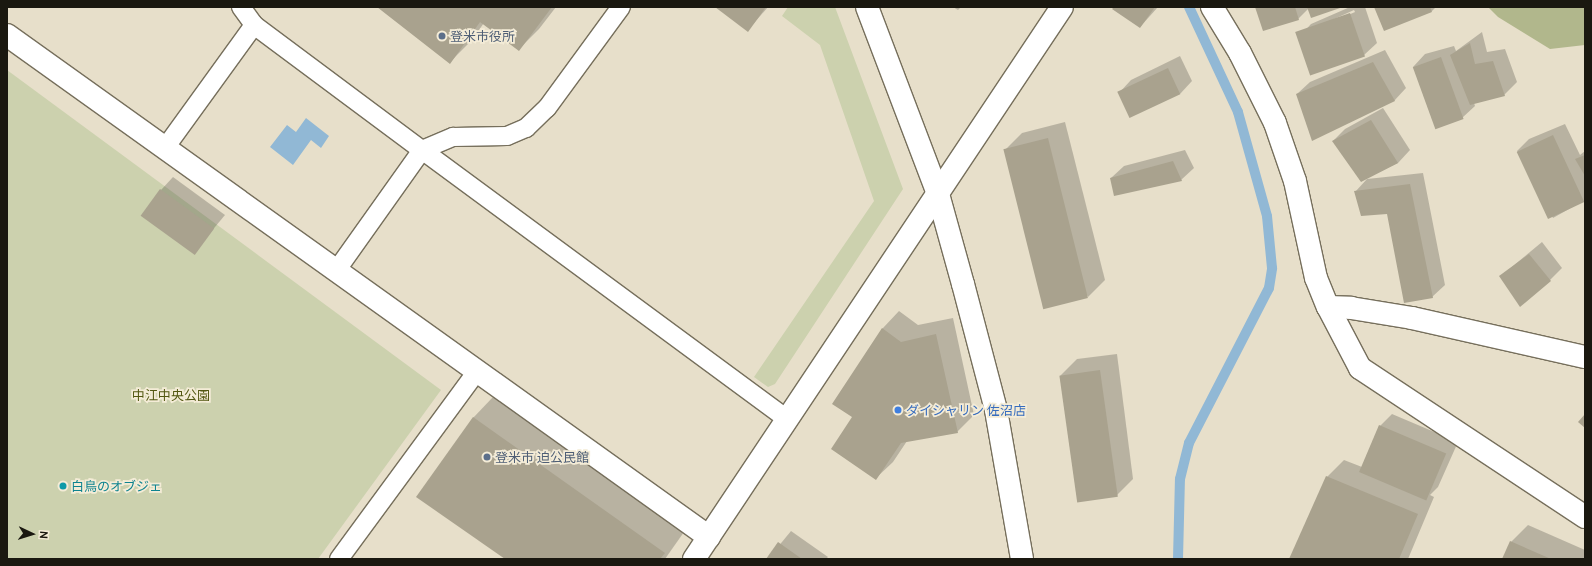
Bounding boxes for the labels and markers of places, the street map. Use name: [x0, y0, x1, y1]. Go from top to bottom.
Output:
place label: 登米市役所: [450, 28, 515, 44]
marker: 登米市役所: [437, 31, 447, 41]
place label: ダイシャリン 佐沼店: [906, 402, 1026, 418]
marker: ダイシャリン 佐沼店: [893, 405, 903, 415]
place label: 登米市 迫公民館: [495, 449, 589, 465]
marker: 登米市 迫公民館: [482, 452, 492, 462]
place label: 白鳥のオブジェ: [71, 478, 162, 494]
marker: 白鳥のオブジェ: [58, 481, 68, 491]

